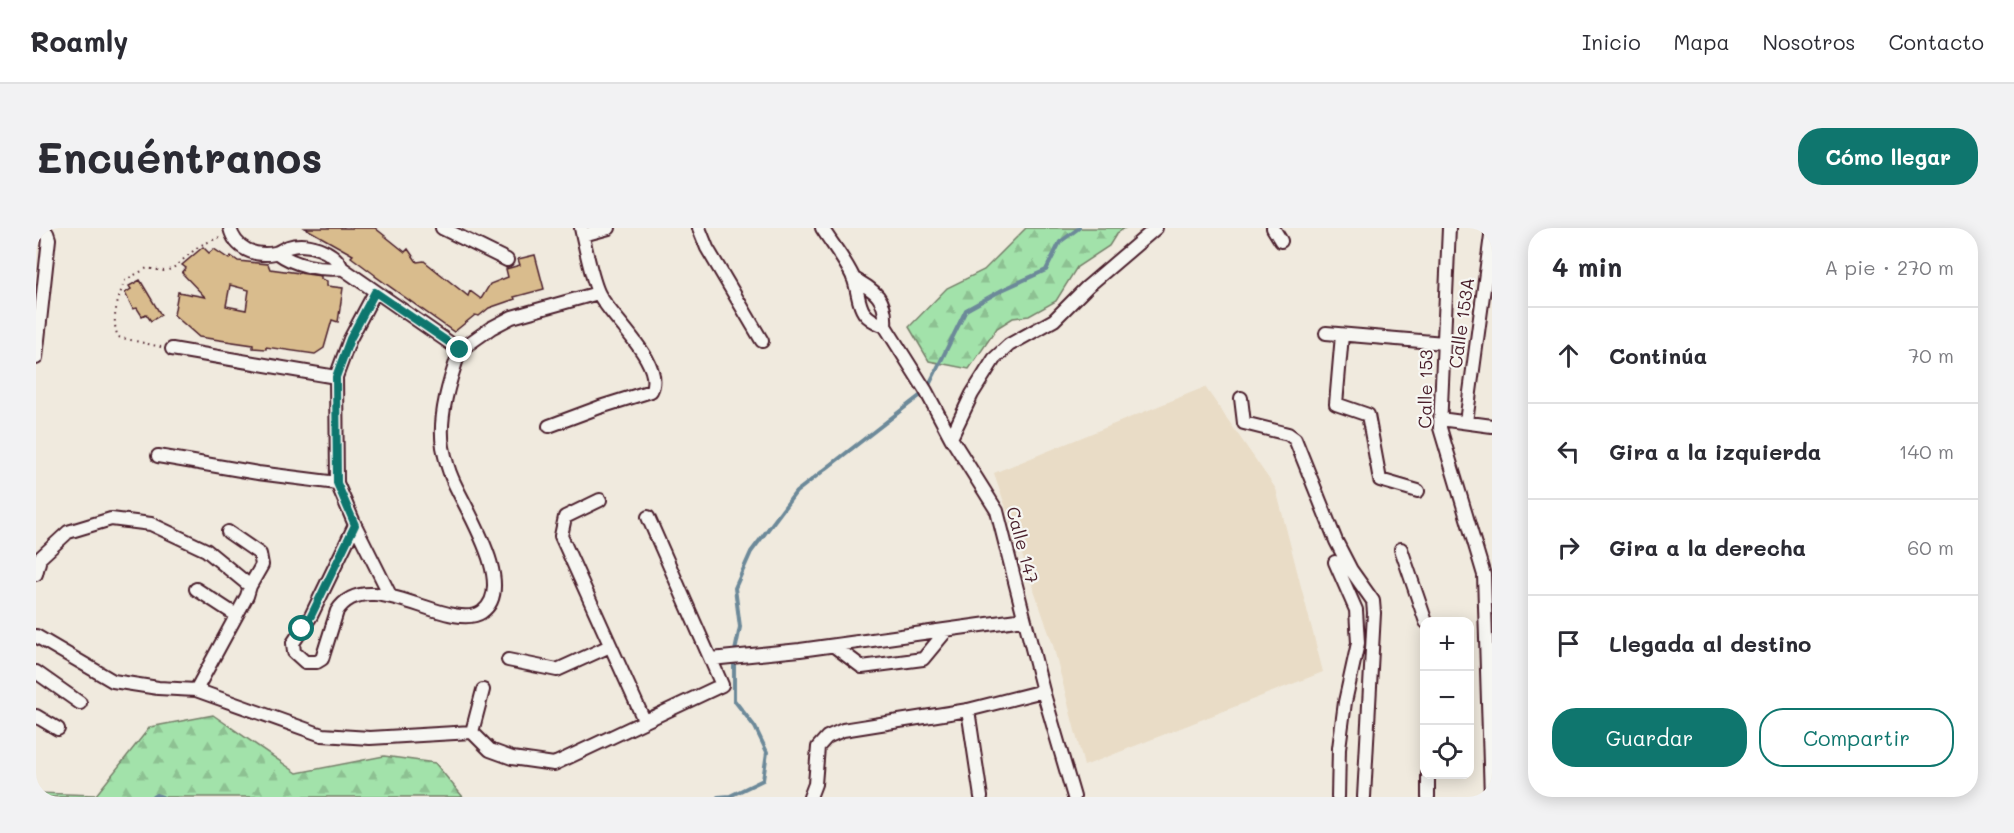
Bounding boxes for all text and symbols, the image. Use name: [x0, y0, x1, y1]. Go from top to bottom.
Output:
text: Roamly: [30, 23, 129, 59]
text: Inicio: [1582, 28, 1641, 55]
text: Mapa: [1674, 28, 1729, 55]
text: Nosotros: [1762, 28, 1856, 55]
text: Contacto: [1889, 28, 1984, 55]
button: Cómo llegar: [1798, 128, 1978, 185]
text: Encuéntranos: [36, 129, 322, 184]
text: 4 min: [1552, 250, 1622, 284]
text: A pie · 270 m: [1824, 254, 1954, 280]
street label: Calle 153A: [1443, 276, 1479, 370]
route end: [446, 336, 472, 362]
icon: ahead: [1552, 339, 1585, 372]
text: Continúa: [1609, 341, 1707, 370]
text: 70 m: [1908, 342, 1954, 368]
street label: Calle 153: [1412, 349, 1438, 429]
icon: left: [1552, 435, 1585, 468]
text: Gira a la izquierda: [1609, 437, 1821, 466]
text: 140 m: [1899, 438, 1954, 464]
street label: Calle 147: [1001, 504, 1045, 586]
icon: right: [1552, 531, 1585, 564]
text: Gira a la derecha: [1609, 533, 1806, 562]
text: 60 m: [1907, 534, 1954, 560]
route start: [288, 615, 314, 641]
map controls: [1420, 617, 1474, 779]
button: +: [1420, 617, 1474, 671]
icon: arrive: [1552, 627, 1585, 660]
text: Llegada al destino: [1609, 629, 1811, 658]
button: −: [1420, 671, 1474, 725]
button: Guardar: [1552, 708, 1747, 767]
button: Compartir: [1759, 708, 1954, 767]
button: locate: [1420, 725, 1474, 779]

